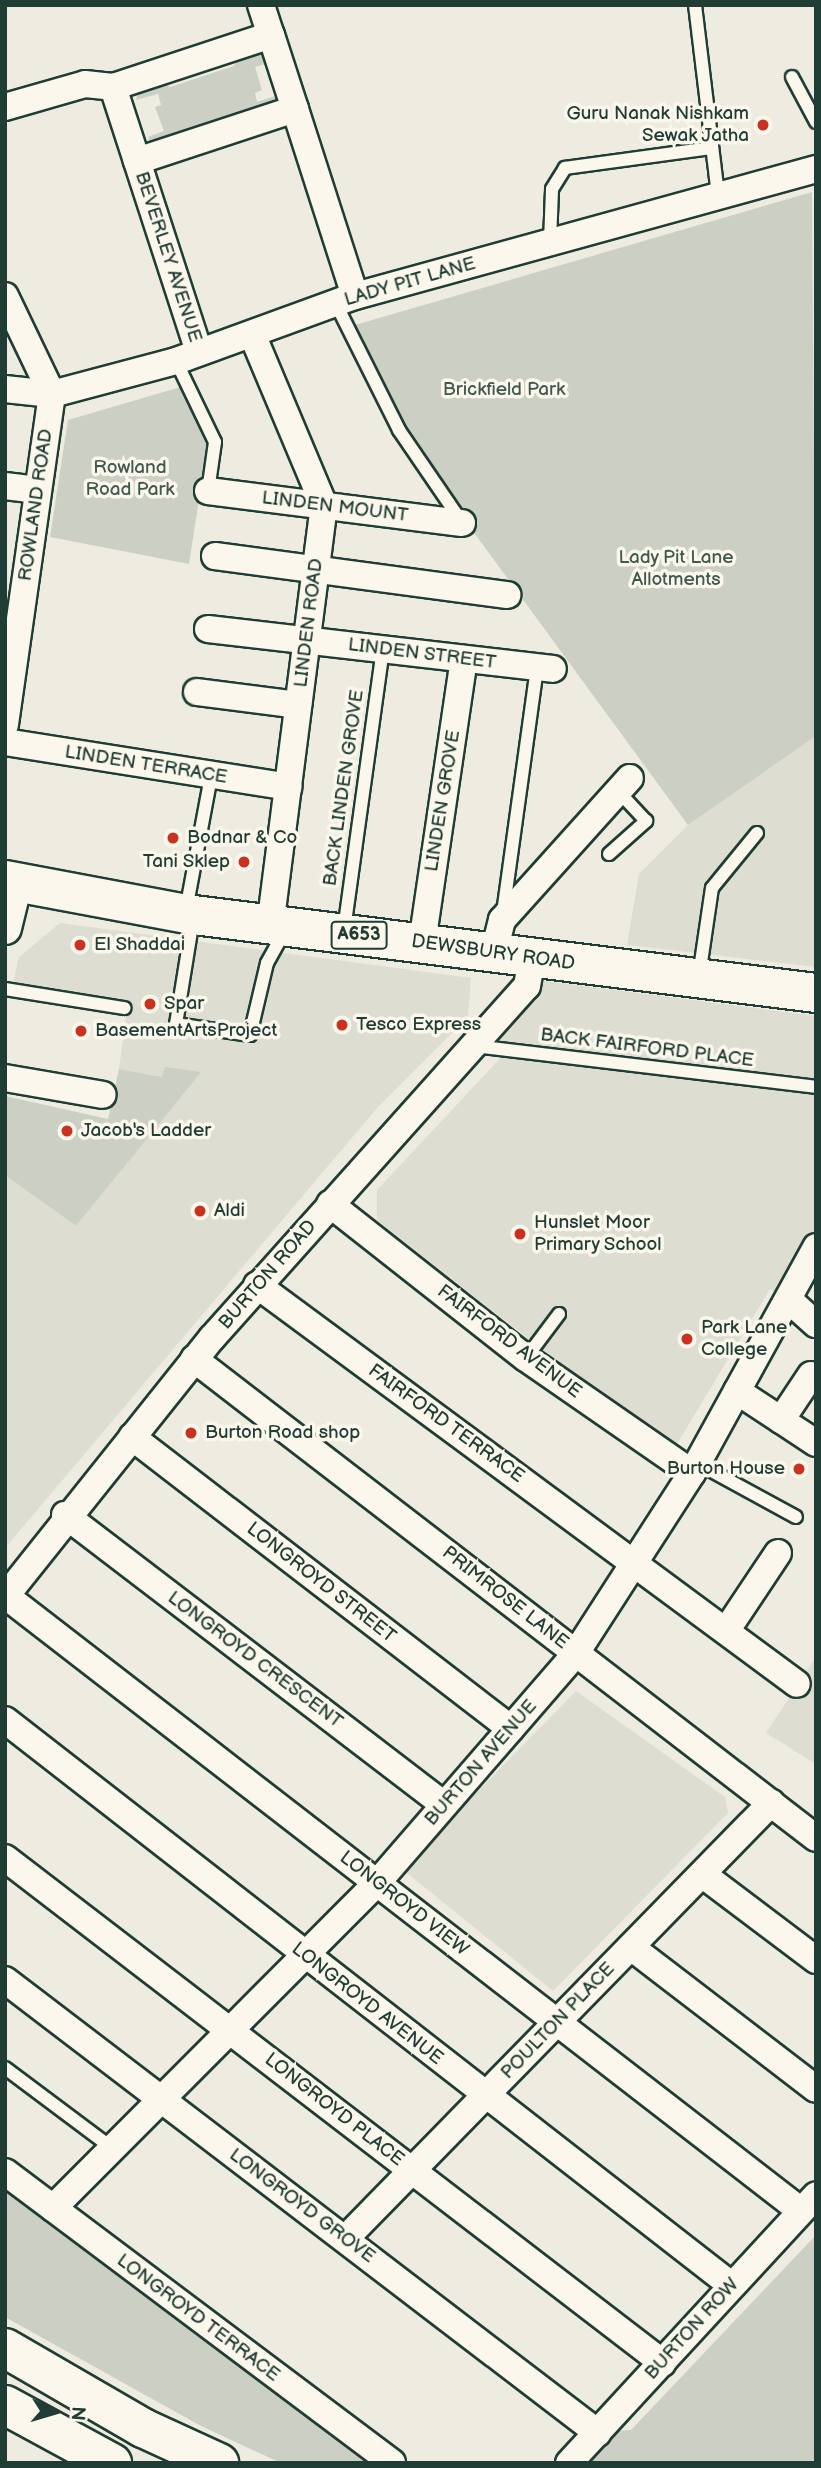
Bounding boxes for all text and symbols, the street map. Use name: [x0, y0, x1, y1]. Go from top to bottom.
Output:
place label: Guru Nanak Nishkam Sewak Jatha: [567, 103, 749, 147]
marker: Guru Nanak Nishkam Sewak Jatha: [755, 117, 771, 133]
street label: BEVERLEY AVENUE: [130, 169, 206, 345]
street label: LADY PIT LANE: [342, 252, 478, 312]
park label: Brickfield Park: [443, 379, 565, 401]
street label: ROWLAND ROAD: [14, 427, 58, 583]
park label: Rowland Road Park: [85, 457, 175, 501]
street label: LINDEN MOUNT: [260, 487, 410, 527]
park label: Lady Pit Lane Allotments: [618, 547, 734, 591]
street label: LINDEN ROAD: [290, 557, 328, 689]
street label: LINDEN STREET: [346, 634, 498, 674]
street label: BACK LINDEN GROVE: [319, 688, 369, 888]
street label: LINDEN GROVE: [421, 729, 465, 873]
street label: LINDEN TERRACE: [63, 741, 229, 789]
place label: Bodnar & Co: [187, 827, 297, 849]
marker: Bodnar & Co: [165, 830, 181, 846]
place label: Tani Sklep: [142, 851, 230, 873]
marker: Tani Sklep: [236, 854, 252, 870]
road number: A653: [329, 920, 389, 950]
street label: DEWSBURY ROAD: [410, 930, 576, 976]
place label: El Shaddai: [94, 934, 186, 956]
marker: El Shaddai: [72, 937, 88, 953]
place label: Spar: [164, 993, 204, 1015]
marker: Spar: [142, 996, 158, 1012]
place label: Tesco Express: [356, 1014, 481, 1036]
marker: Tesco Express: [334, 1017, 350, 1033]
place label: BasementArtsProject: [95, 1020, 277, 1042]
marker: BasementArtsProject: [73, 1023, 89, 1039]
street label: BACK FAIRFORD PLACE: [539, 1024, 755, 1072]
place label: Jacob's Ladder: [81, 1120, 211, 1142]
marker: Jacob's Ladder: [59, 1123, 75, 1139]
place label: Aldi: [214, 1200, 245, 1222]
marker: Aldi: [192, 1203, 208, 1219]
place label: Hunslet Moor Primary School: [534, 1212, 663, 1256]
street label: BURTON ROAD: [214, 1216, 322, 1334]
marker: Hunslet Moor Primary School: [512, 1226, 528, 1242]
street label: FAIRFORD AVENUE: [432, 1280, 586, 1404]
place label: Park Lane College: [701, 1317, 787, 1361]
marker: Park Lane College: [679, 1331, 695, 1347]
street label: FAIRFORD TERRACE: [363, 1360, 529, 1488]
place label: Burton Road shop: [205, 1422, 360, 1444]
marker: Burton Road shop: [183, 1425, 199, 1441]
place label: Burton House: [667, 1458, 785, 1480]
marker: Burton House: [791, 1461, 807, 1477]
street label: LONGROYD STREET: [242, 1518, 400, 1648]
street label: PRIMROSE LANE: [437, 1542, 573, 1654]
street label: LONGROYD CRESCENT: [163, 1587, 347, 1733]
street label: BURTON AVENUE: [420, 1695, 542, 1831]
street label: LONGROYD VIEW: [335, 1846, 473, 1962]
street label: LONGROYD AVENUE: [287, 1938, 447, 2070]
street label: POULTON PLACE: [496, 1958, 620, 2084]
street label: LONGROYD PLACE: [260, 2048, 408, 2172]
street label: LONGROYD GROVE: [225, 2144, 379, 2268]
street label: LONGROYD TERRACE: [112, 2249, 284, 2387]
street label: BURTON ROW: [640, 2273, 744, 2385]
north arrow: [21, 2377, 91, 2447]
text: N: [65, 2406, 89, 2421]

